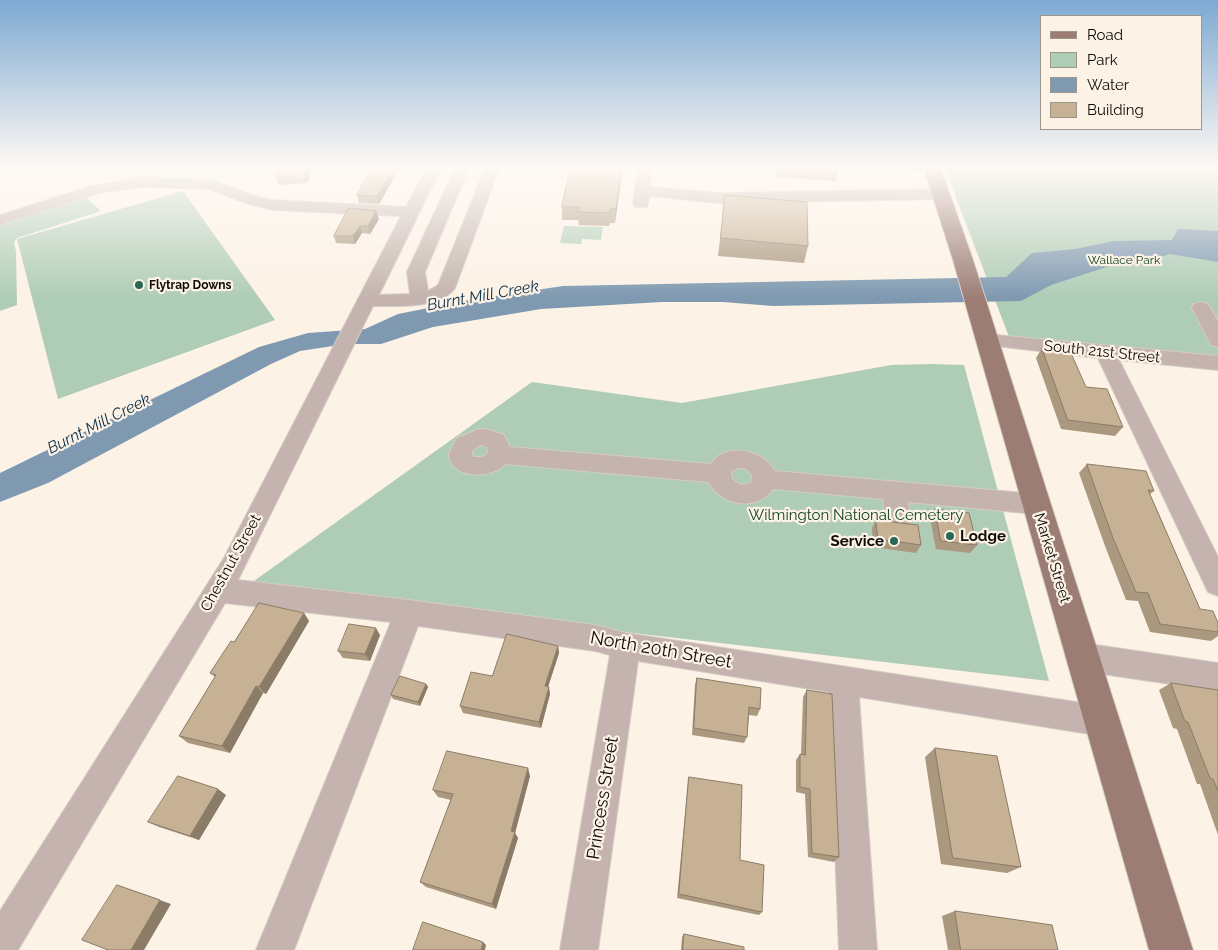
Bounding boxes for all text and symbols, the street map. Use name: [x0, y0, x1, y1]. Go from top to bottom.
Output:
legend: [1040, 15, 1203, 130]
text: Road: [1087, 26, 1123, 44]
text: Park: [1087, 51, 1118, 69]
text: Water: [1087, 76, 1129, 94]
text: Building: [1087, 101, 1144, 119]
park label: Wallace Park: [1088, 253, 1160, 267]
water label: Burnt Mill Creek: [425, 277, 541, 315]
place label: Flytrap Downs: [149, 278, 231, 292]
marker: Flytrap Downs: [133, 279, 145, 291]
street label: South 21st Street: [1043, 337, 1161, 367]
water label: Burnt Mill Creek: [44, 390, 154, 458]
park label: Wilmington National Cemetery: [749, 506, 963, 524]
street label: Chestnut Street: [197, 511, 265, 615]
street label: Market Street: [1030, 511, 1074, 605]
place label: Lodge: [960, 527, 1006, 545]
marker: Lodge: [944, 530, 956, 542]
place label: Service: [831, 532, 884, 550]
marker: Service: [888, 535, 900, 547]
street label: North 20th Street: [589, 627, 733, 673]
street label: Princess Street: [583, 735, 623, 861]

